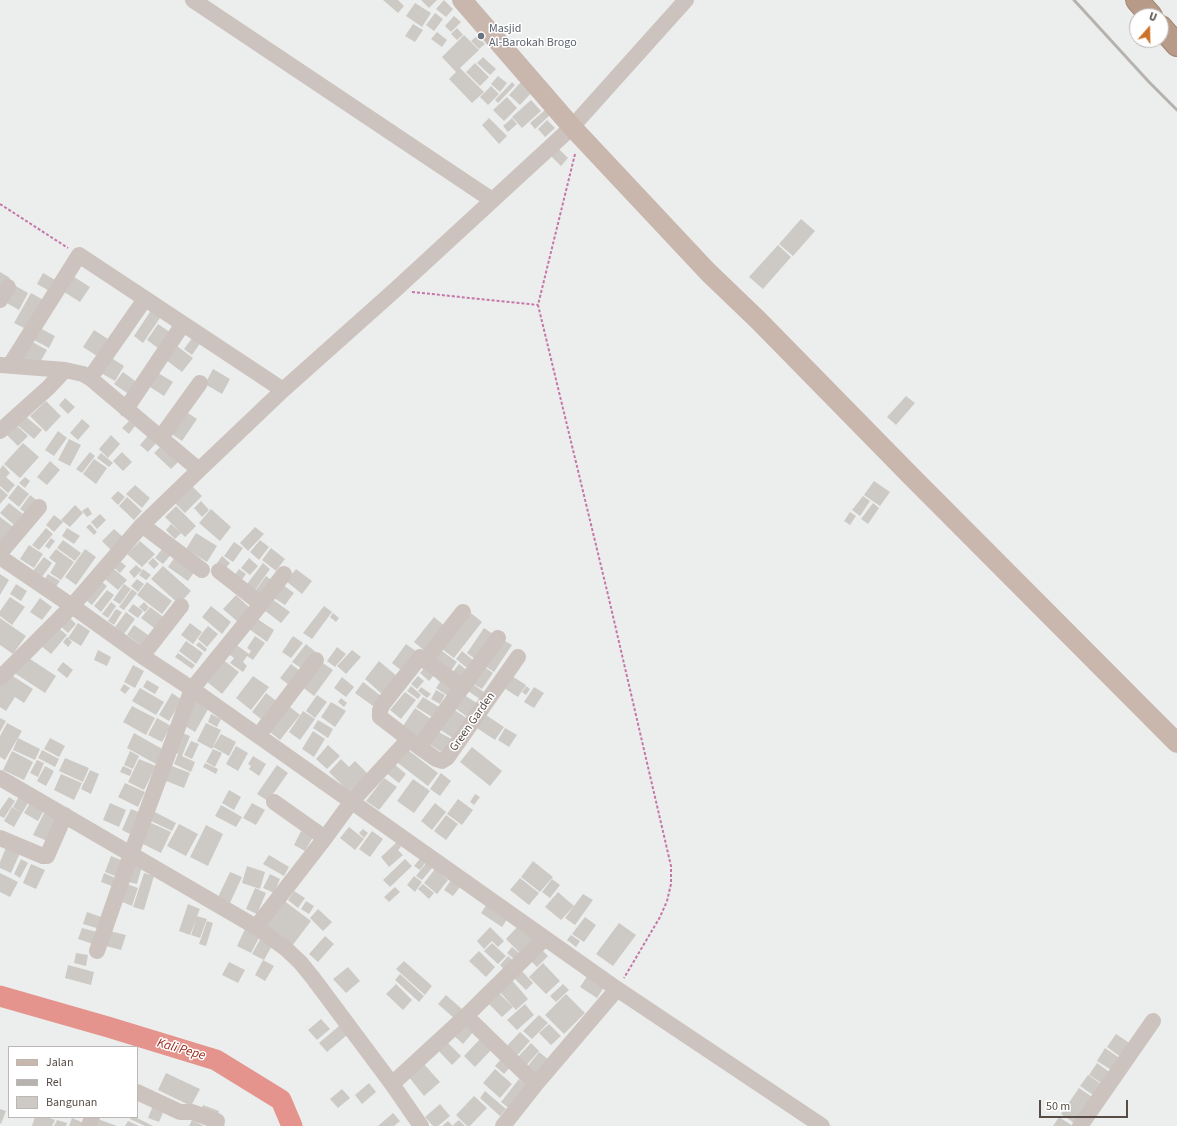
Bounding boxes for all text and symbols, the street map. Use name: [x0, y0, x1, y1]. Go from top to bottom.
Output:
north arrow: [1129, 8, 1169, 48]
text: U: [1147, 9, 1159, 25]
place label: Masjid Al-Barokah Brogo: [489, 22, 577, 50]
marker: Masjid Al-Barokah Brogo: [476, 31, 486, 41]
street label: Green Garden: [447, 690, 499, 754]
water label: Kali Pepe: [155, 1036, 207, 1064]
legend: [8, 1046, 138, 1118]
text: Jalan: [46, 1054, 73, 1071]
text: Rel: [46, 1074, 62, 1091]
scale bar: [1041, 1092, 1130, 1118]
text: Bangunan: [46, 1094, 97, 1111]
text: 50 m: [1046, 1098, 1070, 1115]

